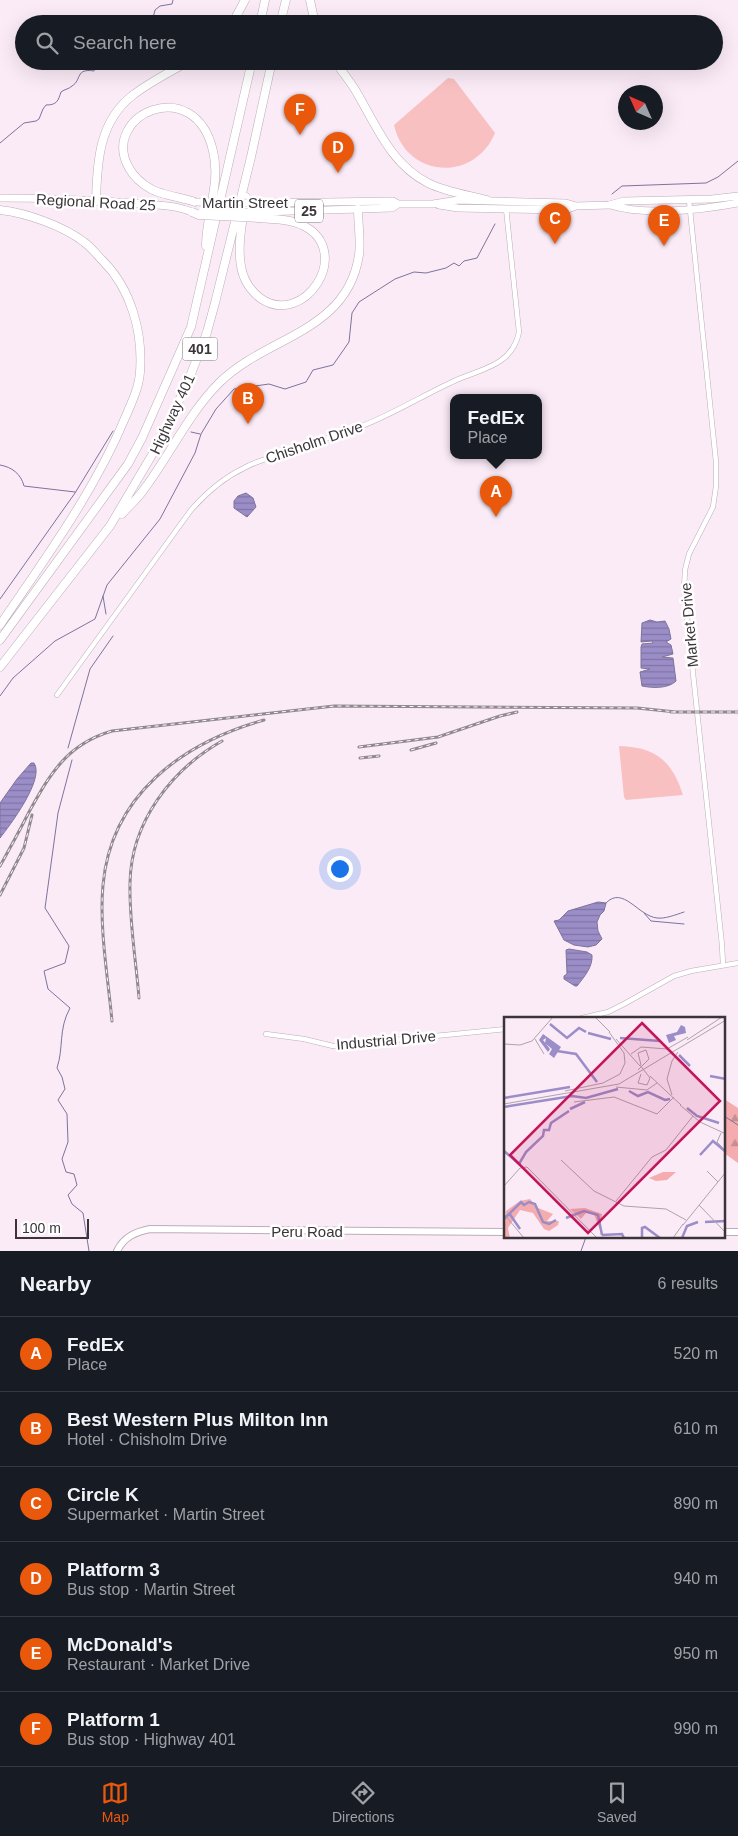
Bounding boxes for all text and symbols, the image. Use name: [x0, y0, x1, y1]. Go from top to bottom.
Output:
search box: [15, 15, 723, 70]
icon: search: [33, 29, 61, 57]
text: Search here: [73, 32, 177, 53]
north arrow: [618, 85, 663, 130]
pin: F: [284, 94, 316, 135]
pin: D: [322, 132, 354, 173]
street label: Regional Road 25: [36, 190, 156, 214]
street label: Martin Street: [202, 194, 289, 211]
road number: 25: [295, 200, 323, 222]
pin: C: [539, 203, 571, 244]
pin: E: [648, 205, 680, 246]
road number: 401: [182, 338, 218, 360]
street label: Highway 401: [146, 371, 198, 457]
pin: B: [232, 383, 264, 424]
popup: [450, 394, 542, 459]
text: FedEx: [467, 407, 525, 428]
street label: Chisholm Drive: [263, 417, 365, 467]
text: Place: [467, 429, 508, 446]
pin: A: [480, 476, 512, 517]
street label: Market Drive: [677, 582, 701, 668]
your location: [327, 856, 353, 882]
inset map: [504, 1017, 726, 1238]
street label: Industrial Drive: [335, 1027, 437, 1053]
scale bar: [15, 1216, 89, 1239]
text: 100 m: [22, 1220, 61, 1236]
street label: Peru Road: [271, 1223, 343, 1240]
text: Nearby: [20, 1272, 91, 1295]
text: 6 results: [658, 1275, 718, 1292]
text: FedEx: [67, 1334, 124, 1355]
text: A: [30, 1345, 42, 1362]
text: 520 m: [674, 1345, 718, 1362]
text: Place: [67, 1356, 107, 1373]
text: Best Western Plus Milton Inn: [67, 1409, 328, 1430]
text: B: [30, 1420, 42, 1437]
text: 610 m: [674, 1420, 718, 1437]
text: Hotel · Chisholm Drive: [67, 1431, 227, 1448]
text: Circle K: [67, 1484, 139, 1505]
text: C: [30, 1495, 42, 1512]
text: 890 m: [674, 1495, 718, 1512]
text: Supermarket · Martin Street: [67, 1506, 264, 1523]
text: Platform 3: [67, 1559, 160, 1580]
text: D: [30, 1570, 42, 1587]
text: 940 m: [674, 1570, 718, 1587]
text: Bus stop · Martin Street: [67, 1581, 235, 1598]
text: McDonald's: [67, 1634, 173, 1655]
text: E: [31, 1645, 41, 1662]
text: 950 m: [674, 1645, 718, 1662]
text: Restaurant · Market Drive: [67, 1656, 250, 1673]
text: Platform 1: [67, 1709, 160, 1730]
text: F: [31, 1720, 41, 1737]
text: 990 m: [674, 1720, 718, 1737]
text: Bus stop · Highway 401: [67, 1731, 236, 1748]
tab: Map: [101, 1779, 129, 1825]
tab: Directions: [332, 1779, 394, 1825]
tab: Saved: [597, 1779, 637, 1825]

